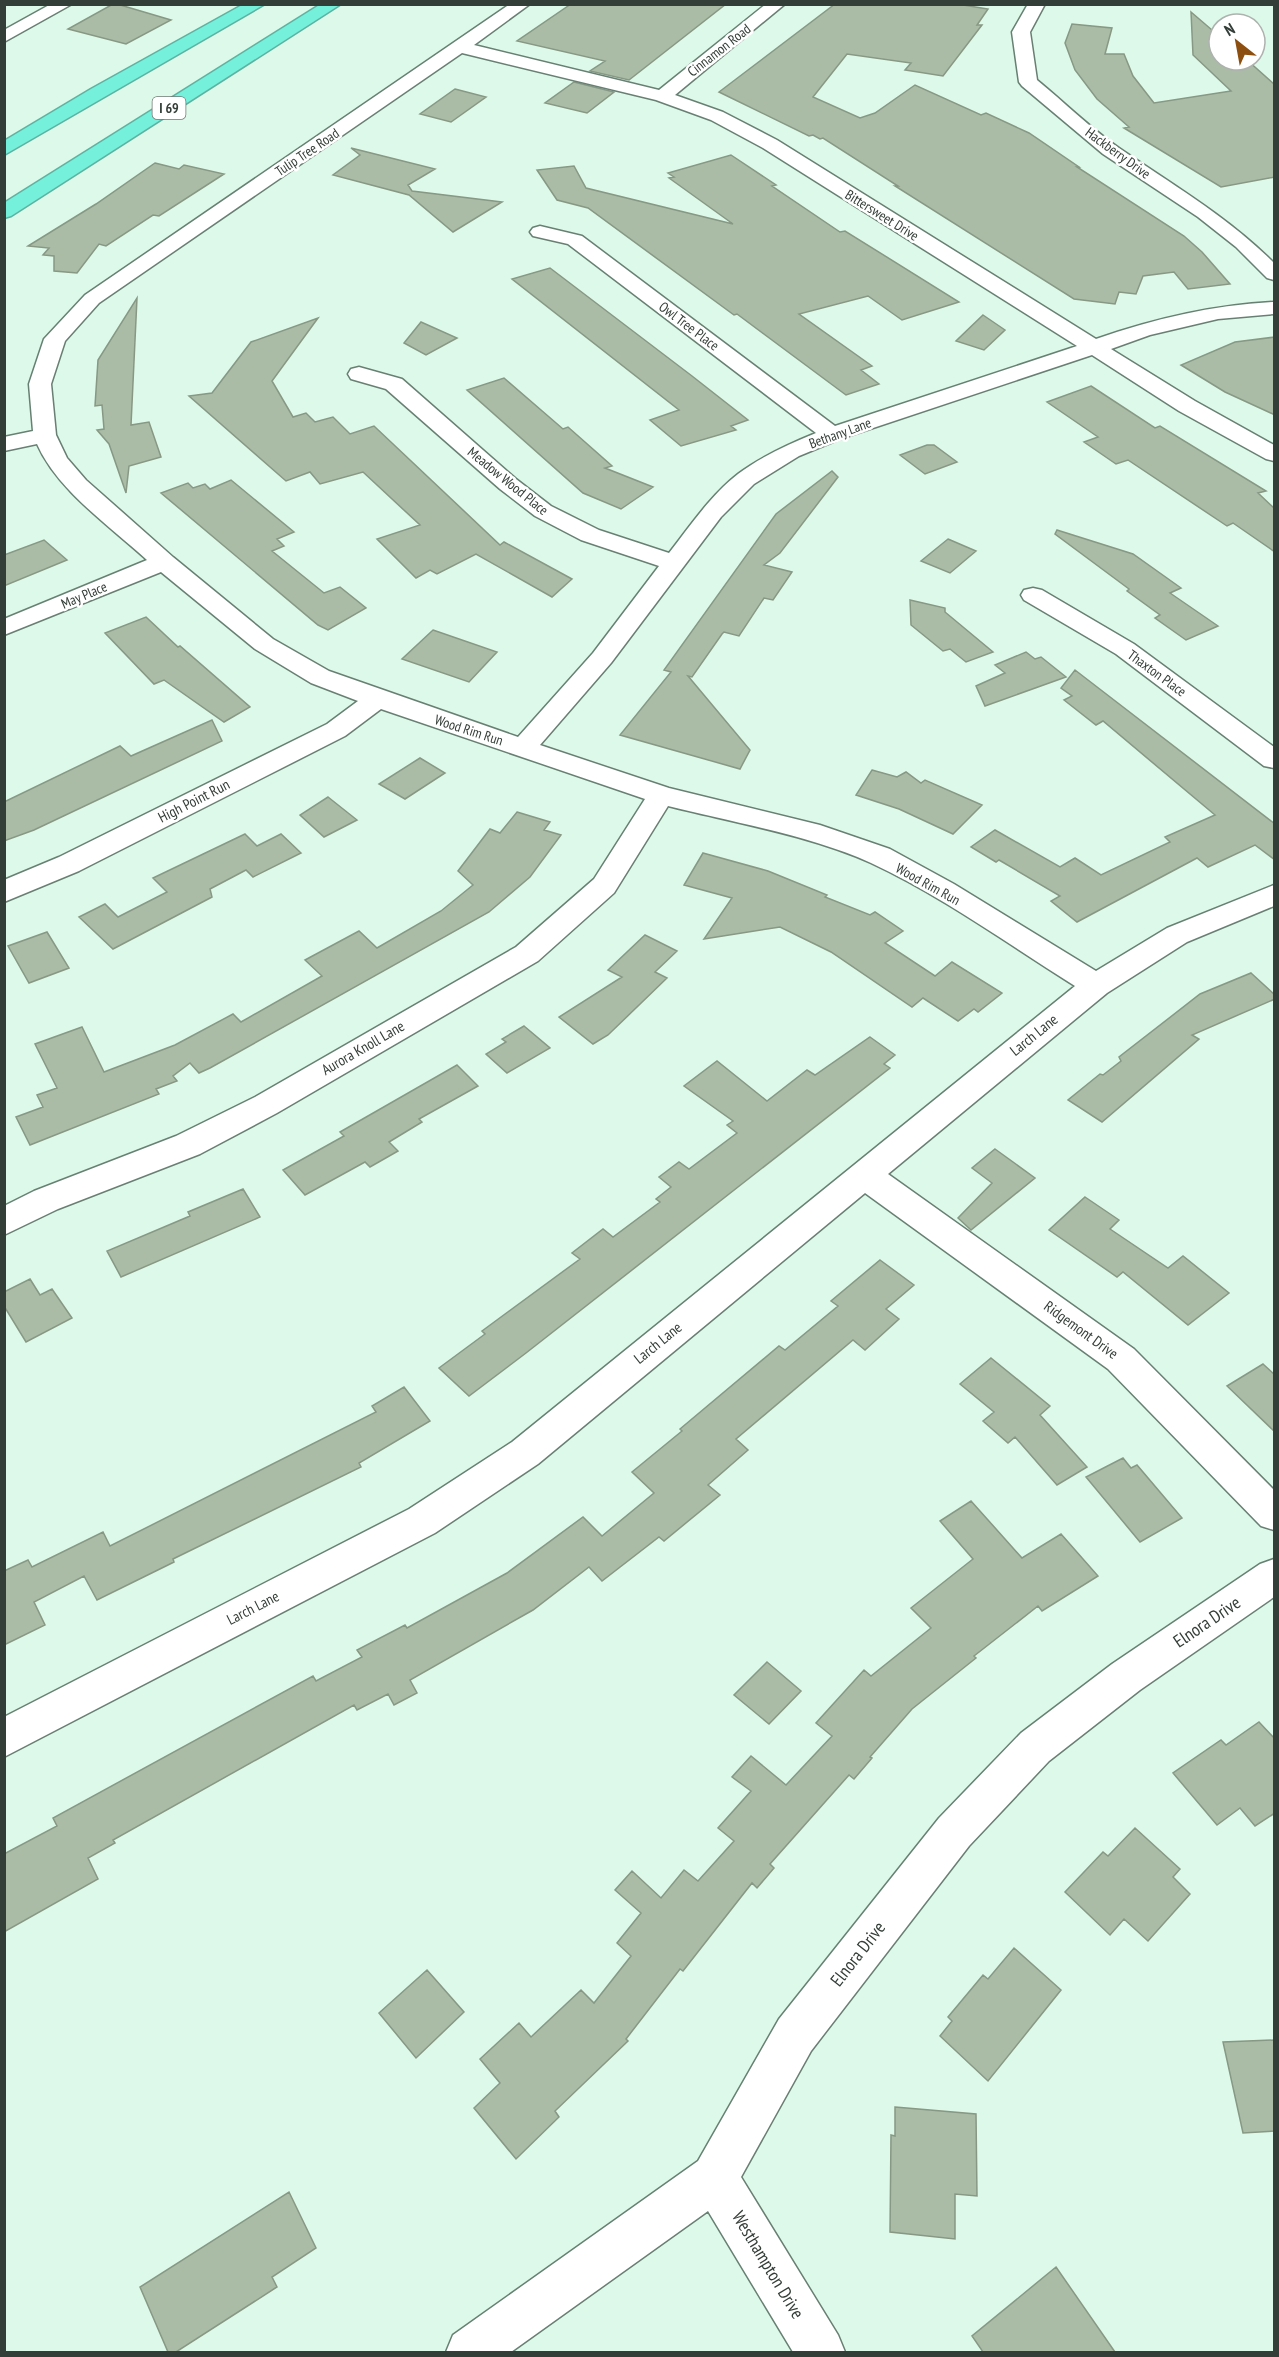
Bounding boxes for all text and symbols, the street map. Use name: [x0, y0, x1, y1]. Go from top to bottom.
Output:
north arrow: [1207, 12, 1267, 72]
text: N: [1220, 18, 1238, 40]
street label: Cinnamon Road: [684, 20, 754, 80]
road number: I 69: [152, 97, 186, 119]
street label: Hackberry Drive: [1082, 123, 1154, 183]
street label: Tulip Tree Road: [272, 124, 342, 180]
street label: Bittersweet Drive: [842, 185, 922, 245]
street label: Owl Tree Place: [655, 297, 723, 355]
street label: Bethany Lane: [806, 413, 874, 453]
street label: Meadow Wood Place: [464, 443, 552, 519]
street label: May Place: [58, 577, 110, 613]
street label: Thaxton Place: [1124, 646, 1190, 701]
street label: Wood Rim Run: [433, 710, 505, 750]
street label: High Point Run: [155, 774, 233, 827]
street label: Wood Rim Run: [893, 859, 963, 909]
street label: Larch Lane: [1006, 1010, 1061, 1060]
street label: Aurora Knoll Lane: [318, 1016, 408, 1079]
street label: Ridgemont Drive: [1041, 1296, 1122, 1363]
street label: Larch Lane: [630, 1318, 685, 1368]
street label: Larch Lane: [223, 1586, 282, 1629]
street label: Elnora Drive: [1169, 1591, 1245, 1652]
street label: Elnora Drive: [825, 1917, 890, 1991]
street label: Westhampton Drive: [727, 2207, 810, 2323]

